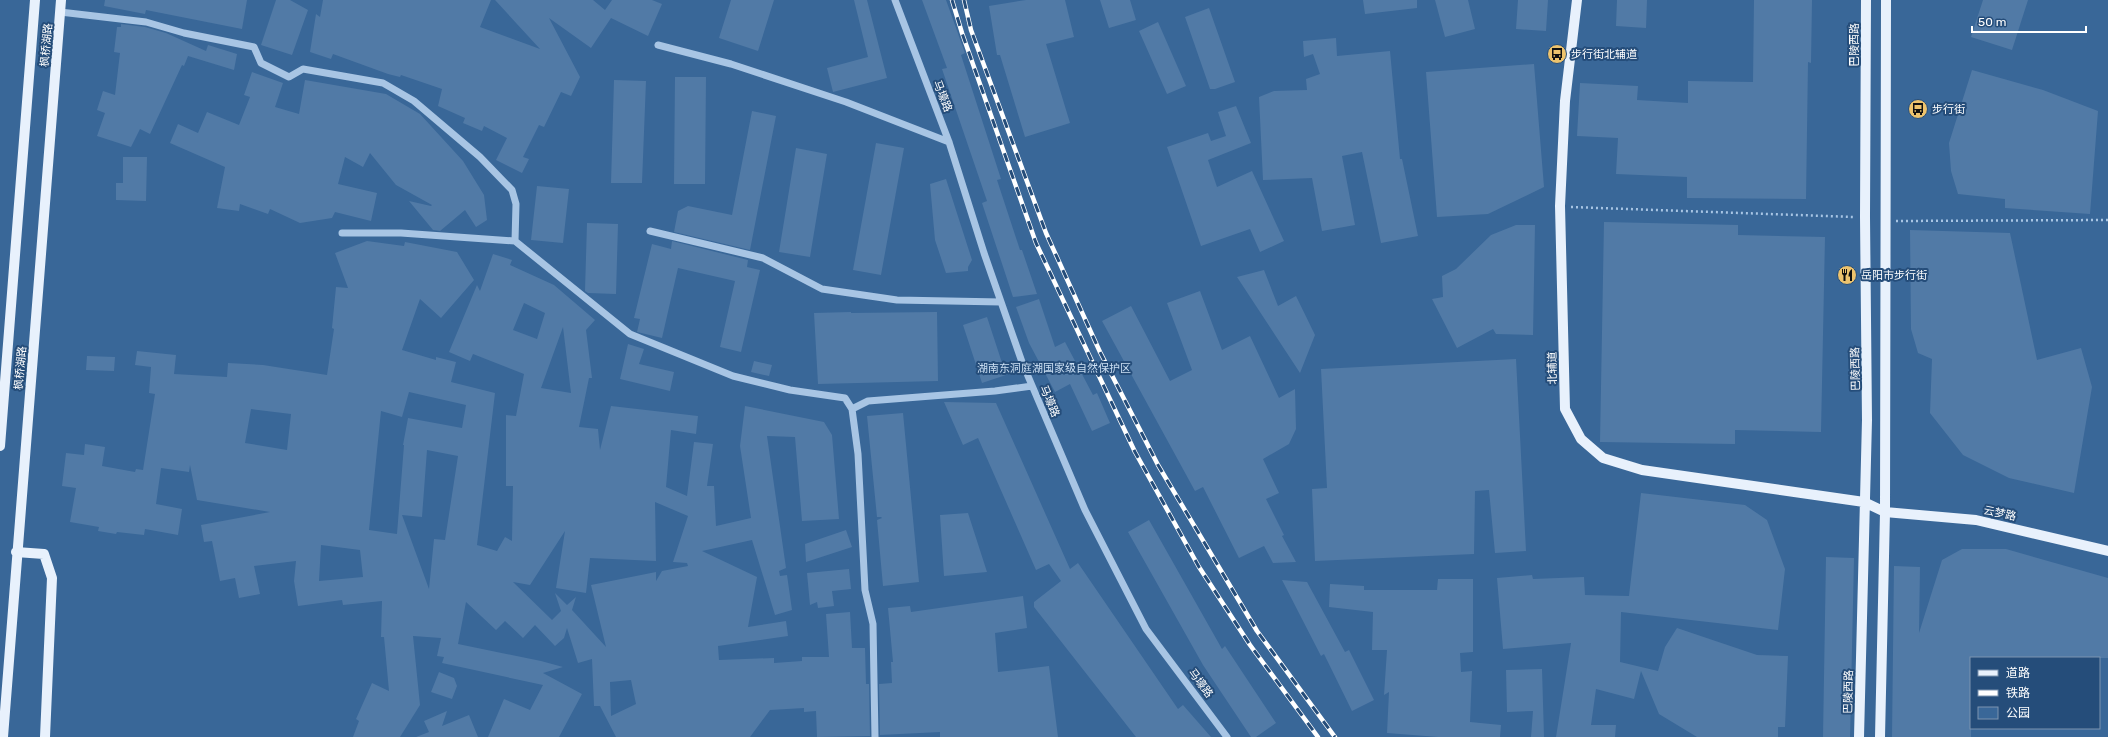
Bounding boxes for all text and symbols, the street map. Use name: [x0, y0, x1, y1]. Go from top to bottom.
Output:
scale bar: [1972, 8, 2086, 34]
text: 50 m: [1978, 15, 2006, 29]
street label: 枫桥湖路: [38, 23, 55, 68]
street label: 巴陵西路: [1848, 23, 1861, 67]
bus stop icon: 步行街北辅道: [1546, 43, 1568, 65]
place label: 步行街北辅道: [1571, 48, 1637, 61]
street label: 马壕路: [931, 78, 955, 114]
bus stop icon: 步行街: [1907, 98, 1929, 120]
place label: 步行街: [1932, 103, 1965, 116]
restaurant icon: 岳阳市步行街: [1836, 264, 1858, 286]
place label: 岳阳市步行街: [1861, 269, 1927, 282]
street label: 枫桥湖路: [12, 346, 29, 391]
street label: 巴陵西路: [1849, 347, 1862, 391]
street label: 北辅道: [1546, 351, 1559, 385]
park label: 湖南东洞庭湖国家级自然保护区: [977, 362, 1131, 375]
street label: 马壕路: [1037, 383, 1062, 419]
street label: 云梦路: [1982, 504, 2017, 523]
legend: [1970, 657, 2100, 729]
street label: 马壕路: [1185, 666, 1216, 700]
text: 道路: [2006, 666, 2030, 680]
street label: 巴陵西路: [1842, 670, 1855, 714]
text: 铁路: [2006, 686, 2030, 700]
text: 公园: [2006, 706, 2030, 720]

